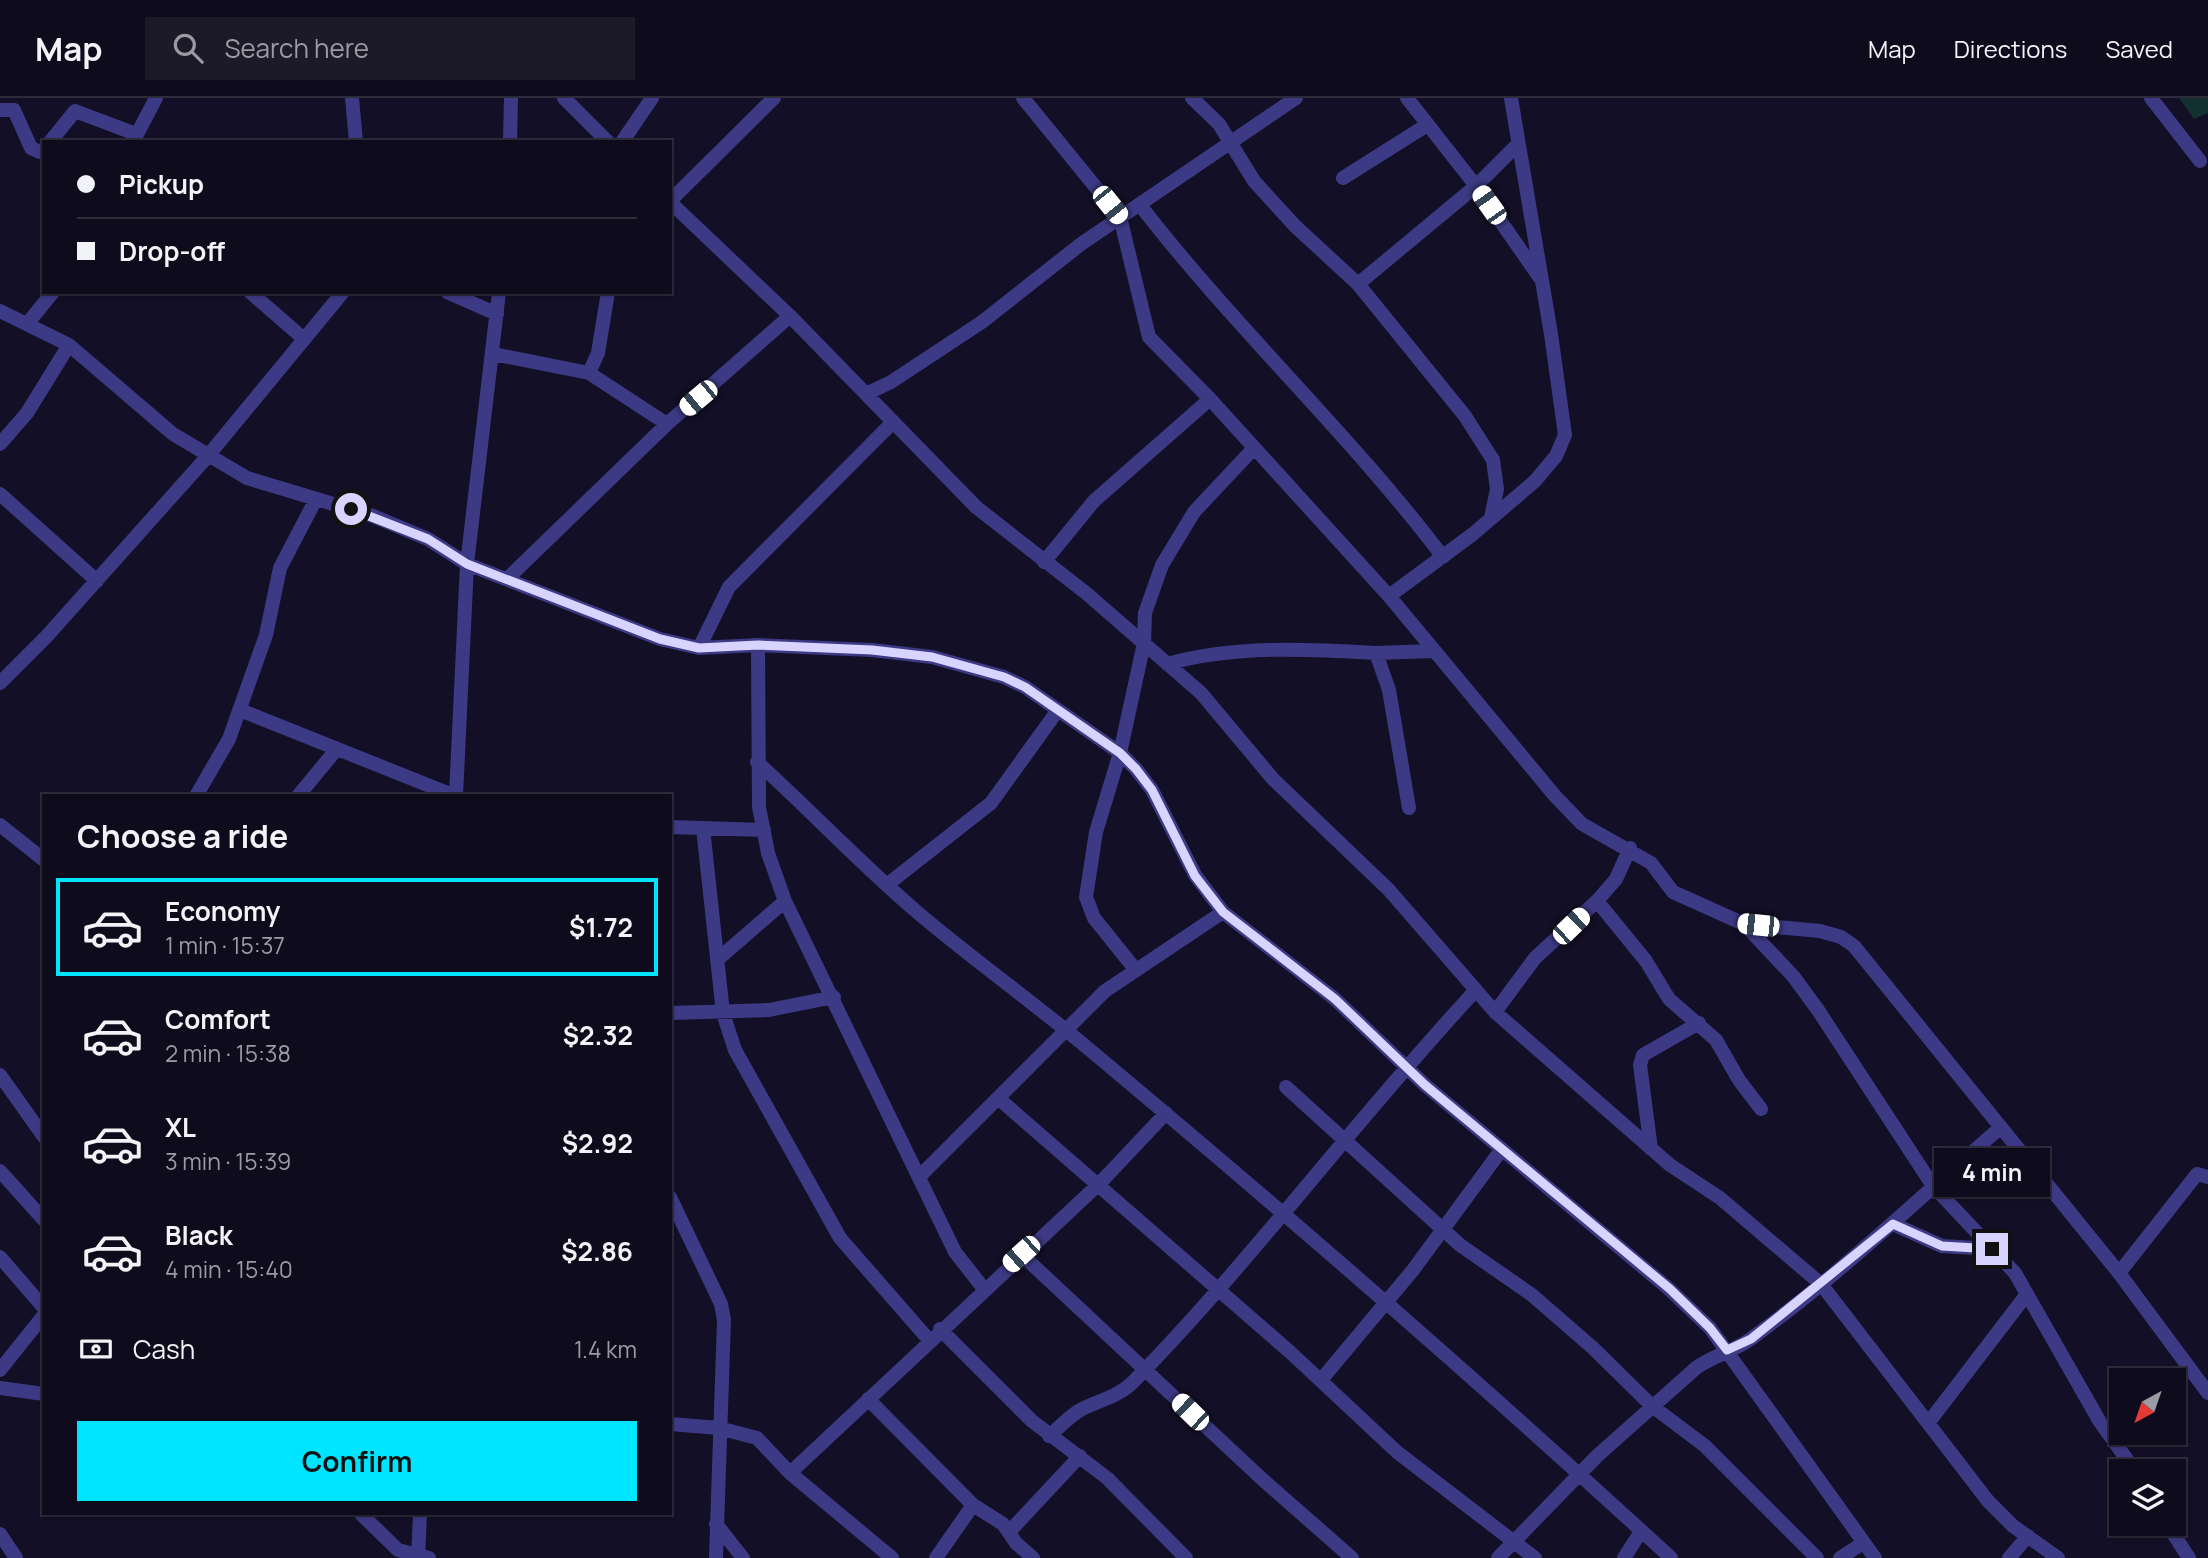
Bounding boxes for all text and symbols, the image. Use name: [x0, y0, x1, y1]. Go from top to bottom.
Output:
search box: [145, 17, 635, 80]
text: Map: [35, 26, 103, 71]
icon: search: [169, 29, 207, 67]
text: Search here: [225, 30, 369, 66]
text: Map: [1868, 32, 1916, 65]
text: Directions: [1954, 32, 2067, 65]
text: Saved: [2105, 32, 2173, 65]
text: Pickup: [119, 166, 204, 202]
car: [1089, 182, 1132, 228]
car: [1469, 182, 1510, 228]
text: Drop-off: [119, 233, 225, 269]
car: [676, 376, 721, 420]
route start: [335, 493, 367, 525]
text: Choose a ride: [77, 814, 288, 858]
text: Economy: [165, 893, 280, 929]
icon: car: [81, 896, 144, 959]
car: [1549, 904, 1594, 948]
text: $1.72: [569, 909, 633, 945]
car: [1737, 912, 1780, 938]
text: 1 min · 15:37: [165, 929, 285, 961]
text: Comfort: [165, 1001, 271, 1037]
icon: car: [81, 1004, 144, 1067]
text: $2.32: [563, 1017, 633, 1053]
text: 2 min · 15:38: [165, 1037, 291, 1069]
text: XL: [165, 1109, 196, 1145]
icon: car: [81, 1112, 144, 1175]
text: $2.92: [562, 1125, 633, 1161]
text: 3 min · 15:39: [165, 1145, 291, 1177]
callout: 4 min: [1934, 1148, 2050, 1196]
text: 4 min: [1962, 1156, 2022, 1188]
text: Black: [165, 1217, 233, 1253]
icon: car: [81, 1220, 144, 1283]
car: [999, 1232, 1044, 1276]
text: $2.86: [561, 1233, 633, 1269]
route end: [1976, 1233, 2008, 1265]
text: 4 min · 15:40: [165, 1253, 293, 1285]
icon: cash: [77, 1330, 115, 1368]
text: Cash: [133, 1331, 195, 1367]
text: 1.4 km: [574, 1333, 637, 1365]
north arrow: [2109, 1368, 2186, 1446]
map controls: [2109, 1368, 2186, 1536]
car: [1168, 1390, 1213, 1434]
button: Confirm: [77, 1421, 637, 1501]
button: layers: [2109, 1459, 2186, 1536]

